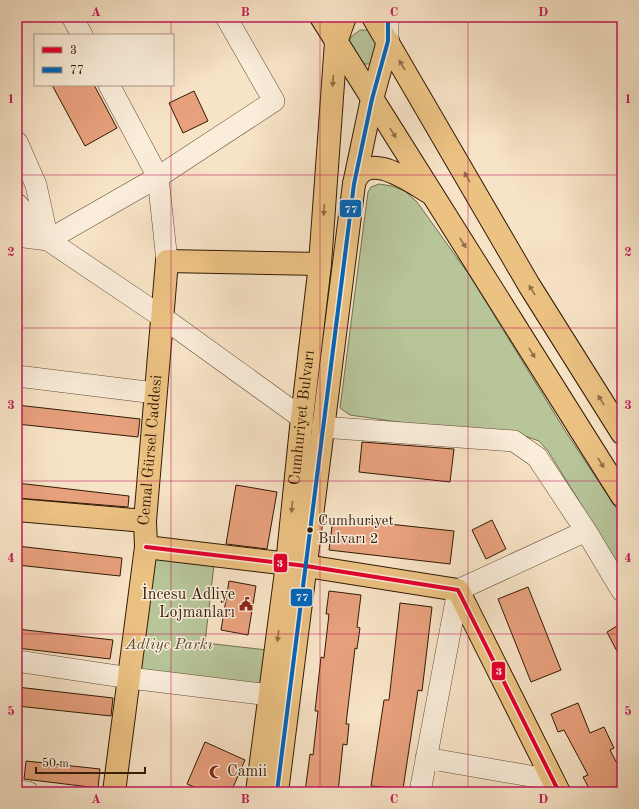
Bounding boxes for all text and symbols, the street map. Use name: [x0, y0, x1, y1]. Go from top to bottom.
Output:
text: A: [91, 6, 101, 19]
text: B: [240, 6, 250, 19]
text: C: [390, 6, 398, 19]
text: D: [538, 6, 548, 19]
legend: [34, 34, 174, 86]
text: 3: [70, 45, 77, 57]
one-way arrow: [398, 59, 405, 71]
text: 77: [70, 65, 84, 77]
one-way arrow: [330, 75, 337, 87]
text: 1: [7, 93, 15, 106]
text: 1: [624, 93, 632, 106]
one-way arrow: [390, 127, 397, 139]
one-way arrow: [463, 171, 470, 183]
line badge: 77: [339, 199, 362, 218]
one-way arrow: [320, 204, 327, 216]
text: 77: [345, 205, 357, 216]
one-way arrow: [459, 237, 466, 249]
text: 2: [7, 246, 15, 259]
text: 2: [624, 246, 632, 259]
one-way arrow: [529, 284, 536, 295]
one-way arrow: [528, 348, 536, 358]
street label: Cumhuriyet Bulvarı: [287, 349, 318, 486]
street label: Cemal Gürsel Caddesi: [137, 374, 165, 526]
one-way arrow: [598, 394, 605, 406]
text: 3: [7, 399, 15, 412]
text: 3: [624, 399, 632, 412]
one-way arrow: [598, 457, 605, 469]
one-way arrow: [288, 501, 295, 513]
place label: Cumhuriyet Bulvarı 2: [318, 514, 394, 547]
marker: Cumhuriyet Bulvarı 2: [305, 525, 315, 535]
text: 4: [7, 552, 15, 565]
text: 4: [624, 552, 632, 565]
line badge: 3: [273, 553, 288, 573]
text: 3: [277, 559, 283, 570]
place label: İncesu Adliye Lojmanları: [141, 583, 235, 621]
line badge: 77: [290, 588, 313, 607]
text: 77: [296, 593, 308, 604]
public building icon: İncesu Adliye Lojmanları: [238, 596, 254, 612]
one-way arrow: [275, 630, 281, 642]
park label: Adliye Parkı: [124, 637, 213, 653]
line badge: 3: [491, 661, 506, 681]
text: 3: [496, 667, 502, 678]
text: 5: [7, 705, 15, 718]
text: 5: [624, 705, 632, 718]
scale bar: [36, 749, 145, 775]
text: 50 m: [42, 757, 69, 770]
mosque icon: Camii: [208, 764, 224, 780]
place label: Camii: [227, 764, 267, 780]
text: A: [91, 793, 101, 806]
text: B: [240, 793, 250, 806]
text: C: [390, 793, 398, 806]
text: D: [538, 793, 548, 806]

